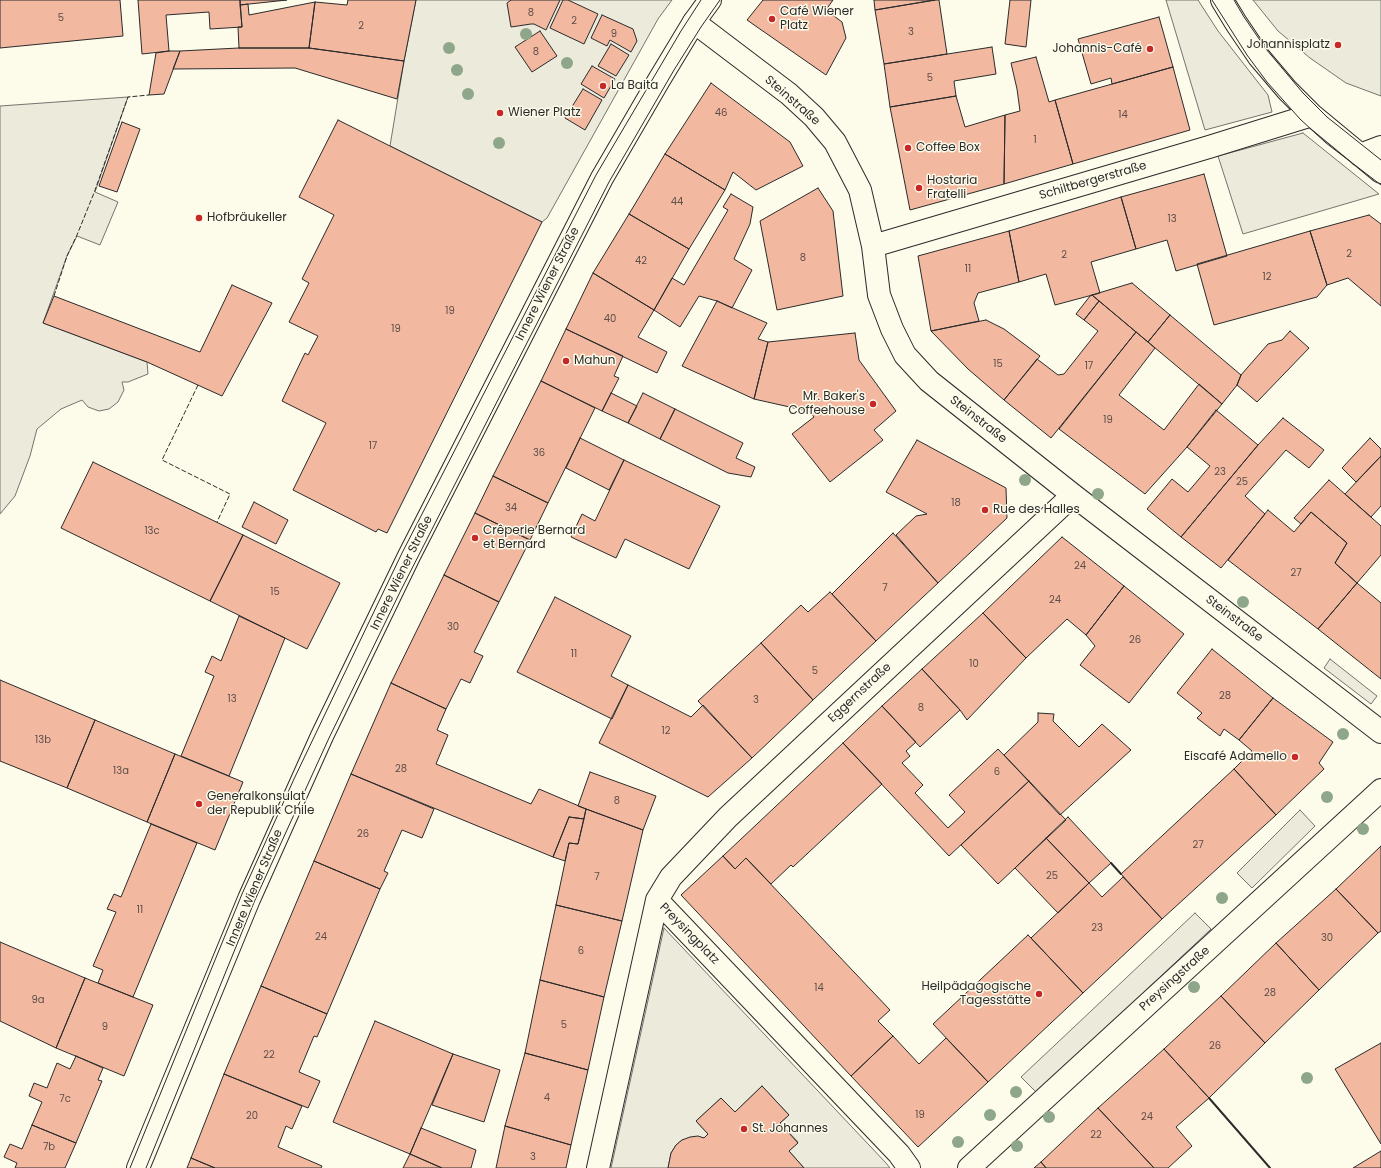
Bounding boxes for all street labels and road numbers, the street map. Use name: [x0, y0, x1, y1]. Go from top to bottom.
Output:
street label: Steinstraße: [761, 73, 823, 129]
street label: Schiltbergerstraße: [1038, 159, 1148, 203]
street label: Innere Wiener Straße: [513, 225, 583, 343]
street label: Steinstraße: [947, 393, 1009, 447]
street label: Innere Wiener Straße: [368, 513, 436, 633]
street label: Steinstraße: [1202, 593, 1266, 645]
street label: Eggernstraße: [826, 660, 894, 726]
street label: Innere Wiener Straße: [224, 827, 286, 949]
street label: Preysingplatz: [656, 900, 722, 968]
street label: Preysingstraße: [1137, 944, 1213, 1014]

